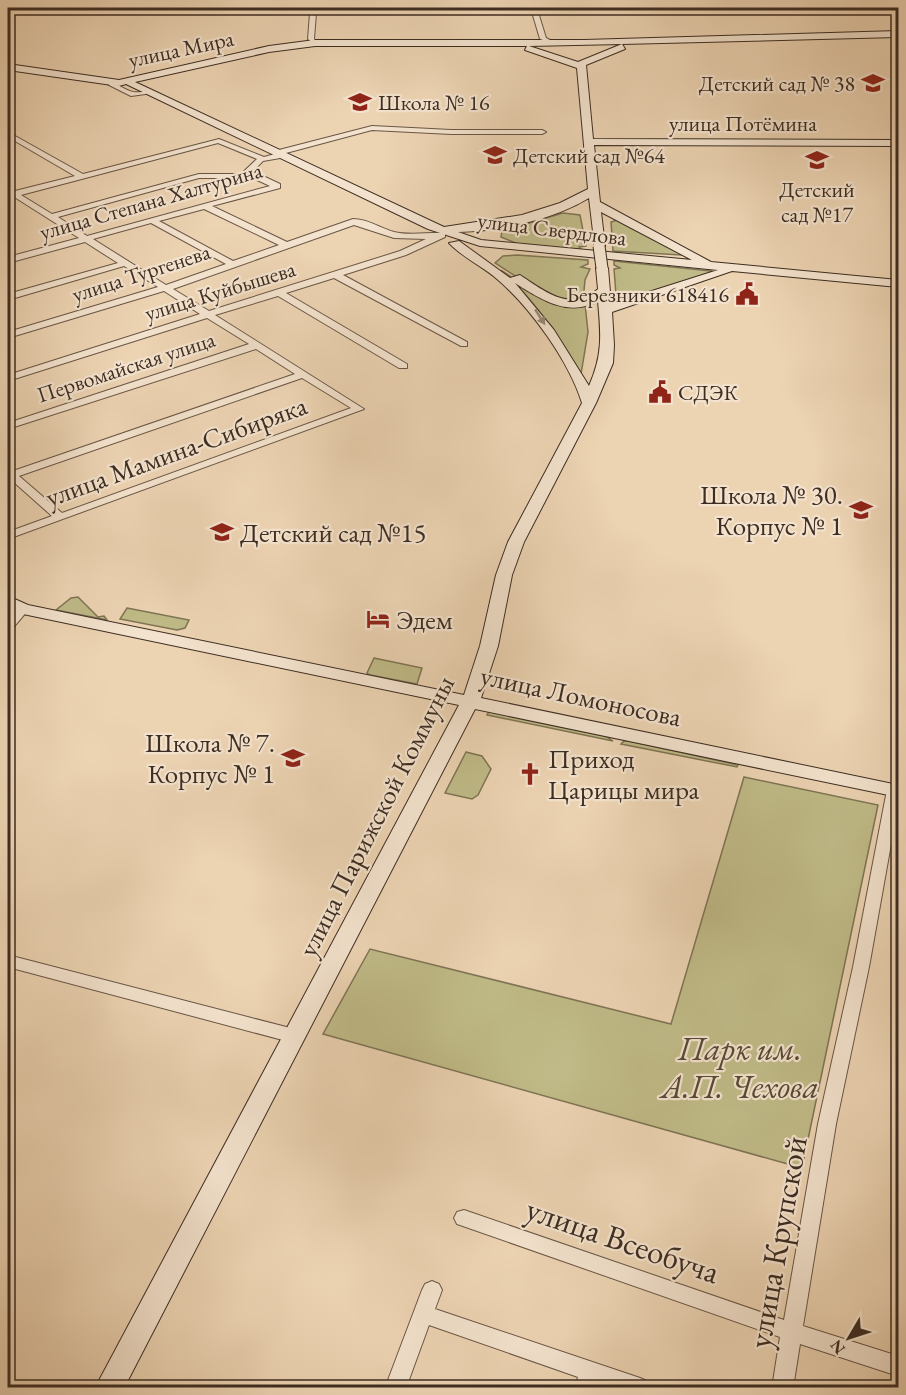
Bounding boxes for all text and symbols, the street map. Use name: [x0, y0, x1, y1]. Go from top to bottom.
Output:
street label: улица Мира: [126, 24, 237, 74]
place label: Детский сад № 38: [699, 69, 855, 98]
school or university icon: Детский сад № 38: [860, 70, 886, 96]
place label: Школа № 16: [378, 88, 490, 117]
school or university icon: Школа № 16: [347, 89, 373, 115]
street label: улица Потёмина: [669, 109, 817, 138]
place label: Детский сад №64: [513, 141, 665, 170]
school or university icon: Детский сад №64: [482, 142, 508, 168]
school or university icon: Детский сад №17: [804, 147, 830, 173]
street label: улица Степана Халтурина: [36, 155, 266, 247]
place label: Детский сад №17: [779, 175, 855, 229]
street label: улица Свердлова: [476, 205, 628, 253]
street label: улица Тургенева: [68, 237, 214, 309]
street label: улица Куйбышева: [141, 254, 299, 328]
place label: Березники 618416: [566, 280, 729, 309]
public building icon: Березники 618416: [734, 281, 760, 307]
one-way arrow: [534, 309, 545, 326]
street label: Первомайская улица: [33, 324, 219, 409]
place label: СДЭК: [678, 378, 738, 407]
public building icon: СДЭК: [647, 379, 673, 405]
street label: улица Мамина-Сибиряка: [40, 387, 312, 515]
place label: Школа № 30. Корпус № 1: [700, 477, 843, 543]
school or university icon: Школа № 30. Корпус № 1: [848, 497, 874, 523]
place label: Детский сад №15: [240, 515, 426, 550]
school or university icon: Детский сад №15: [209, 519, 235, 545]
place label: Эдем: [396, 602, 453, 637]
hotel icon: Эдем: [365, 606, 391, 632]
street label: улица Ломоносова: [477, 658, 685, 734]
street label: улица Парижской Коммуны: [290, 670, 462, 962]
place label: Школа № 7. Корпус № 1: [145, 725, 275, 791]
place label: Приход Царицы мира: [548, 741, 699, 807]
school or university icon: Школа № 7. Корпус № 1: [280, 745, 306, 771]
church icon: Приход Царицы мира: [517, 761, 543, 787]
park label: Парк им. А.П. Чехова: [658, 1027, 819, 1108]
street label: улица Крупской: [737, 1133, 817, 1351]
street label: улица Всеобуча: [521, 1187, 726, 1293]
north arrow: [819, 1308, 879, 1368]
text: N: [825, 1335, 850, 1359]

